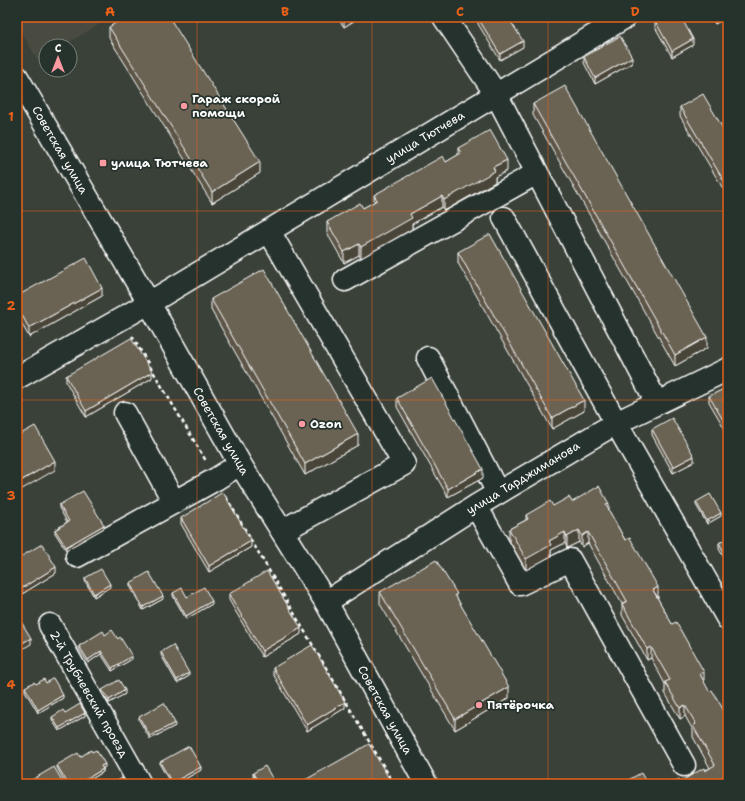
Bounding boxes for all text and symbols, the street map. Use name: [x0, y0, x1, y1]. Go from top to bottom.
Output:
text: A: [105, 3, 115, 20]
text: B: [281, 3, 289, 20]
text: C: [456, 3, 464, 20]
text: D: [630, 3, 640, 20]
north arrow: [38, 38, 78, 78]
text: С: [55, 41, 62, 56]
place label: Гараж скорой помощи: [192, 91, 281, 121]
marker: Гараж скорой помощи: [179, 101, 189, 111]
street label: Советская улица: [28, 103, 92, 197]
street label: улица Тютчева: [383, 107, 468, 167]
text: 1: [8, 108, 14, 125]
place label: улица Тютчева: [111, 155, 209, 171]
marker: улица Тютчева: [98, 158, 108, 168]
text: 2: [6, 297, 16, 314]
street label: Советская улица: [189, 384, 253, 478]
place label: Ozon: [310, 416, 342, 432]
marker: Ozon: [297, 419, 307, 429]
street label: улица Тарджиманова: [463, 437, 583, 518]
text: 3: [6, 487, 16, 504]
street label: 2-й Трубчевский проезд: [46, 628, 132, 761]
street label: Советская улица: [354, 663, 416, 758]
text: 4: [6, 676, 16, 693]
place label: Пятёрочка: [487, 697, 555, 713]
marker: Пятёрочка: [474, 700, 484, 710]

